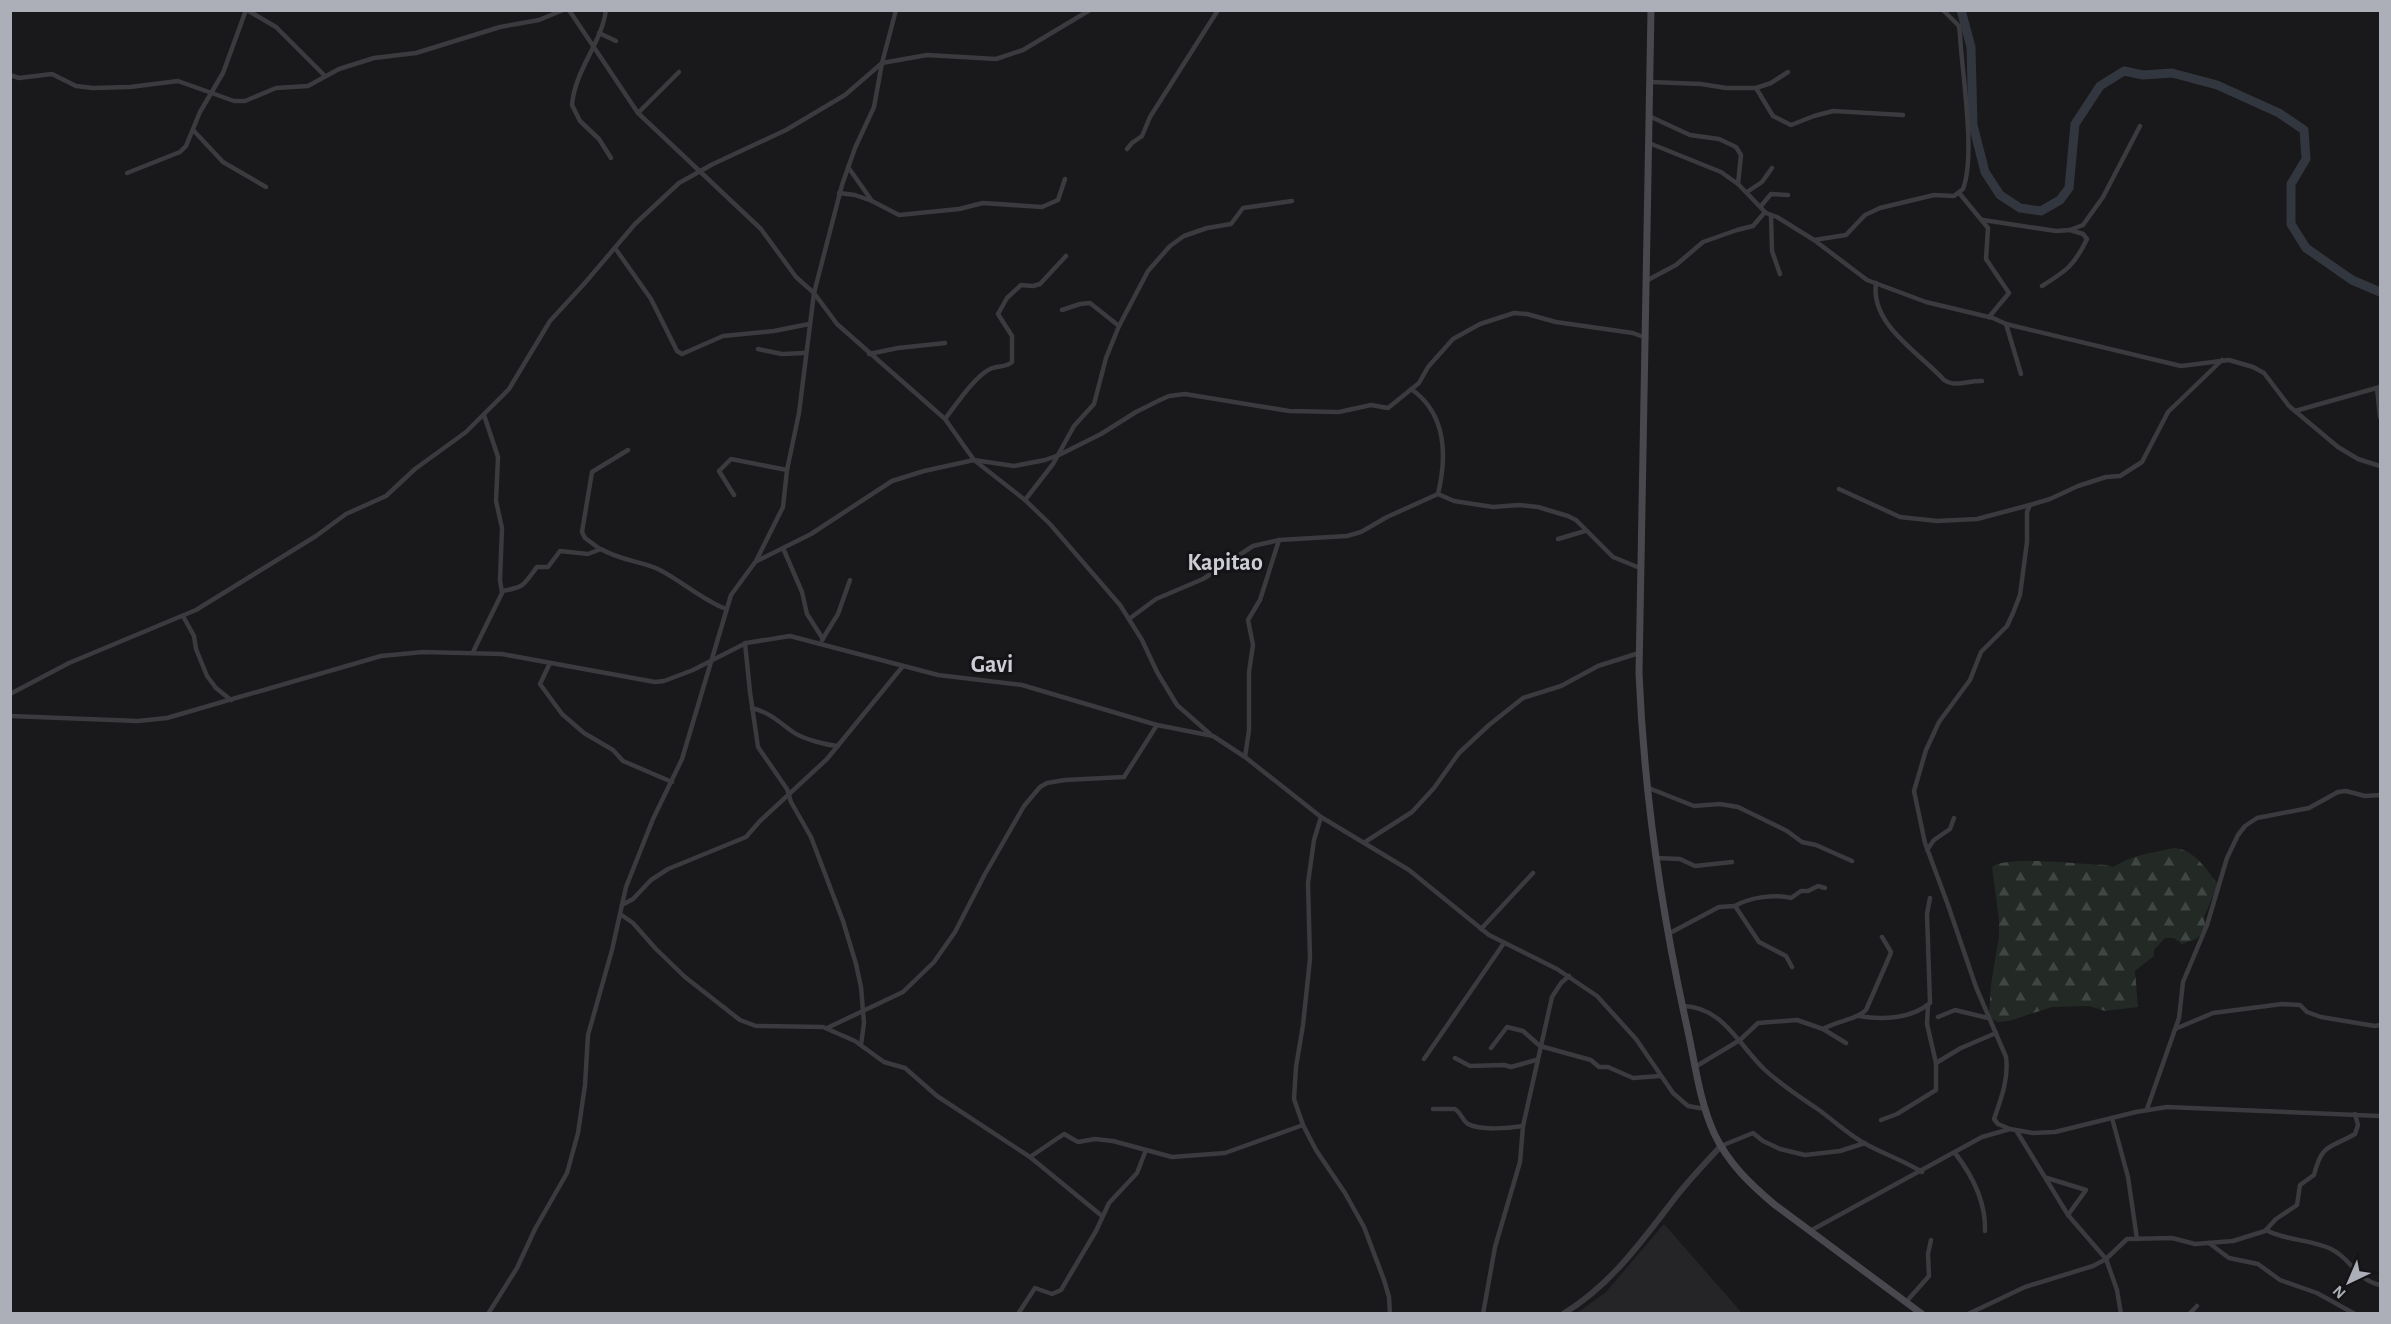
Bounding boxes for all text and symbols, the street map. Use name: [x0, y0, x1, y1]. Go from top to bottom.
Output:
district label: Kapitao: [1187, 551, 1263, 575]
district label: Gavi: [971, 653, 1013, 677]
north arrow: [2319, 1252, 2379, 1312]
text: N: [2330, 1282, 2349, 1302]

